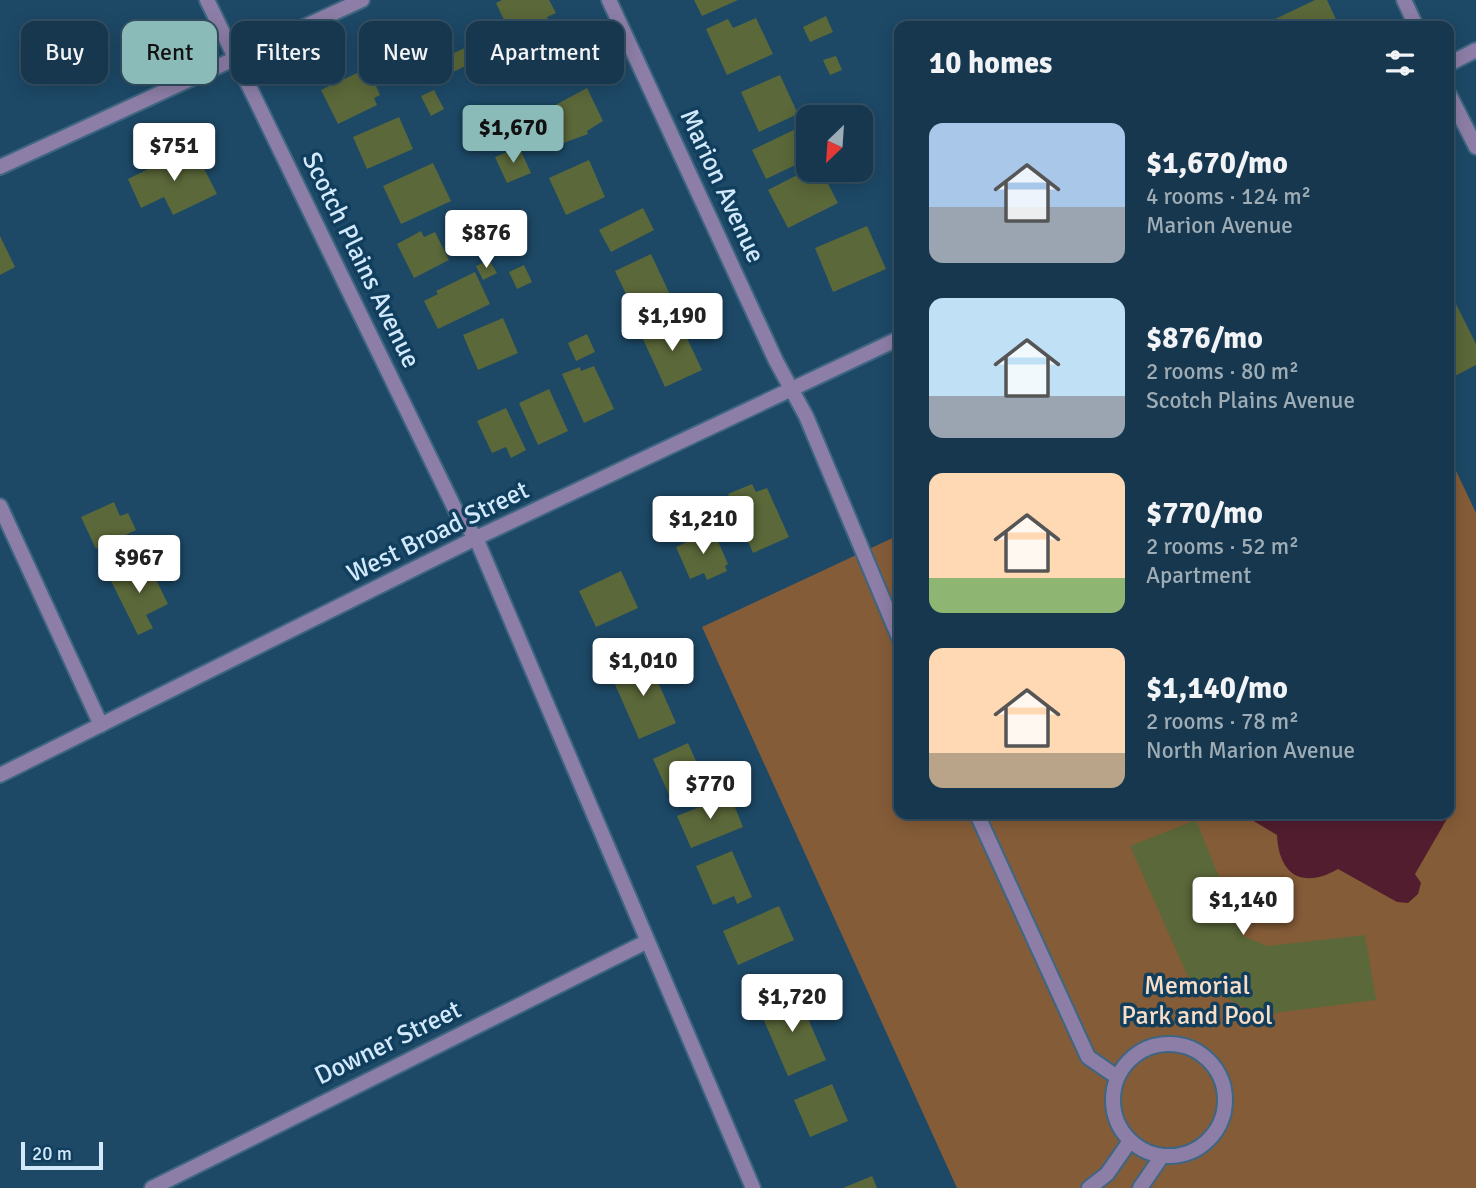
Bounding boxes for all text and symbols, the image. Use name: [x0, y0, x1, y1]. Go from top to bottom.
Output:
chip: Buy: [21, 21, 108, 84]
chip: Rent: [122, 21, 217, 84]
chip: Filters: [231, 21, 345, 84]
chip: New: [359, 21, 452, 84]
chip: Apartment: [466, 21, 624, 84]
icon: filters: [1381, 44, 1419, 82]
text: 10 homes: [929, 45, 1052, 82]
street label: Marion Avenue: [672, 104, 772, 268]
north arrow: [796, 105, 873, 182]
map controls: [796, 105, 873, 182]
pin: $1,670: [456, 106, 570, 165]
text: $1,670: [479, 113, 547, 142]
pin: $751: [133, 124, 215, 183]
text: $751: [149, 131, 199, 160]
text: $1,670/mo: [1146, 145, 1288, 182]
street label: Scotch Plains Avenue: [295, 147, 427, 373]
icon: home: [985, 151, 1069, 235]
text: 4 rooms · 124 m²: [1146, 182, 1311, 211]
pin: $876: [445, 210, 527, 270]
text: Marion Avenue: [1146, 211, 1293, 240]
text: $876: [461, 218, 511, 247]
pin: $1,190: [615, 294, 729, 353]
text: $1,190: [638, 301, 706, 330]
text: $876/mo: [1146, 320, 1263, 357]
icon: home: [985, 326, 1069, 410]
text: 2 rooms · 80 m²: [1146, 357, 1299, 386]
text: Scotch Plains Avenue: [1146, 386, 1355, 415]
street label: West Broad Street: [342, 474, 534, 590]
text: $770/mo: [1146, 495, 1263, 532]
pin: $1,210: [646, 496, 760, 556]
icon: home: [985, 501, 1069, 585]
text: $1,210: [669, 504, 737, 533]
text: 2 rooms · 52 m²: [1146, 532, 1299, 561]
pin: $967: [98, 536, 180, 595]
text: $967: [114, 543, 164, 572]
text: Apartment: [1146, 561, 1251, 590]
pin: $1,010: [586, 638, 700, 698]
text: $1,010: [609, 646, 677, 675]
text: $1,140/mo: [1146, 670, 1288, 707]
icon: home: [985, 676, 1069, 760]
text: 2 rooms · 78 m²: [1146, 707, 1299, 736]
text: North Marion Avenue: [1146, 736, 1355, 765]
pin: $770: [669, 762, 751, 821]
text: $770: [685, 769, 735, 798]
pin: $1,140: [1186, 878, 1300, 937]
text: $1,140: [1209, 885, 1277, 914]
park label: Memorial Park and Pool: [1121, 970, 1273, 1032]
pin: $1,720: [735, 974, 849, 1034]
text: $1,720: [758, 982, 826, 1011]
street label: Downer Street: [309, 994, 467, 1092]
scale bar: [21, 1139, 103, 1171]
text: 20 m: [32, 1142, 72, 1166]

